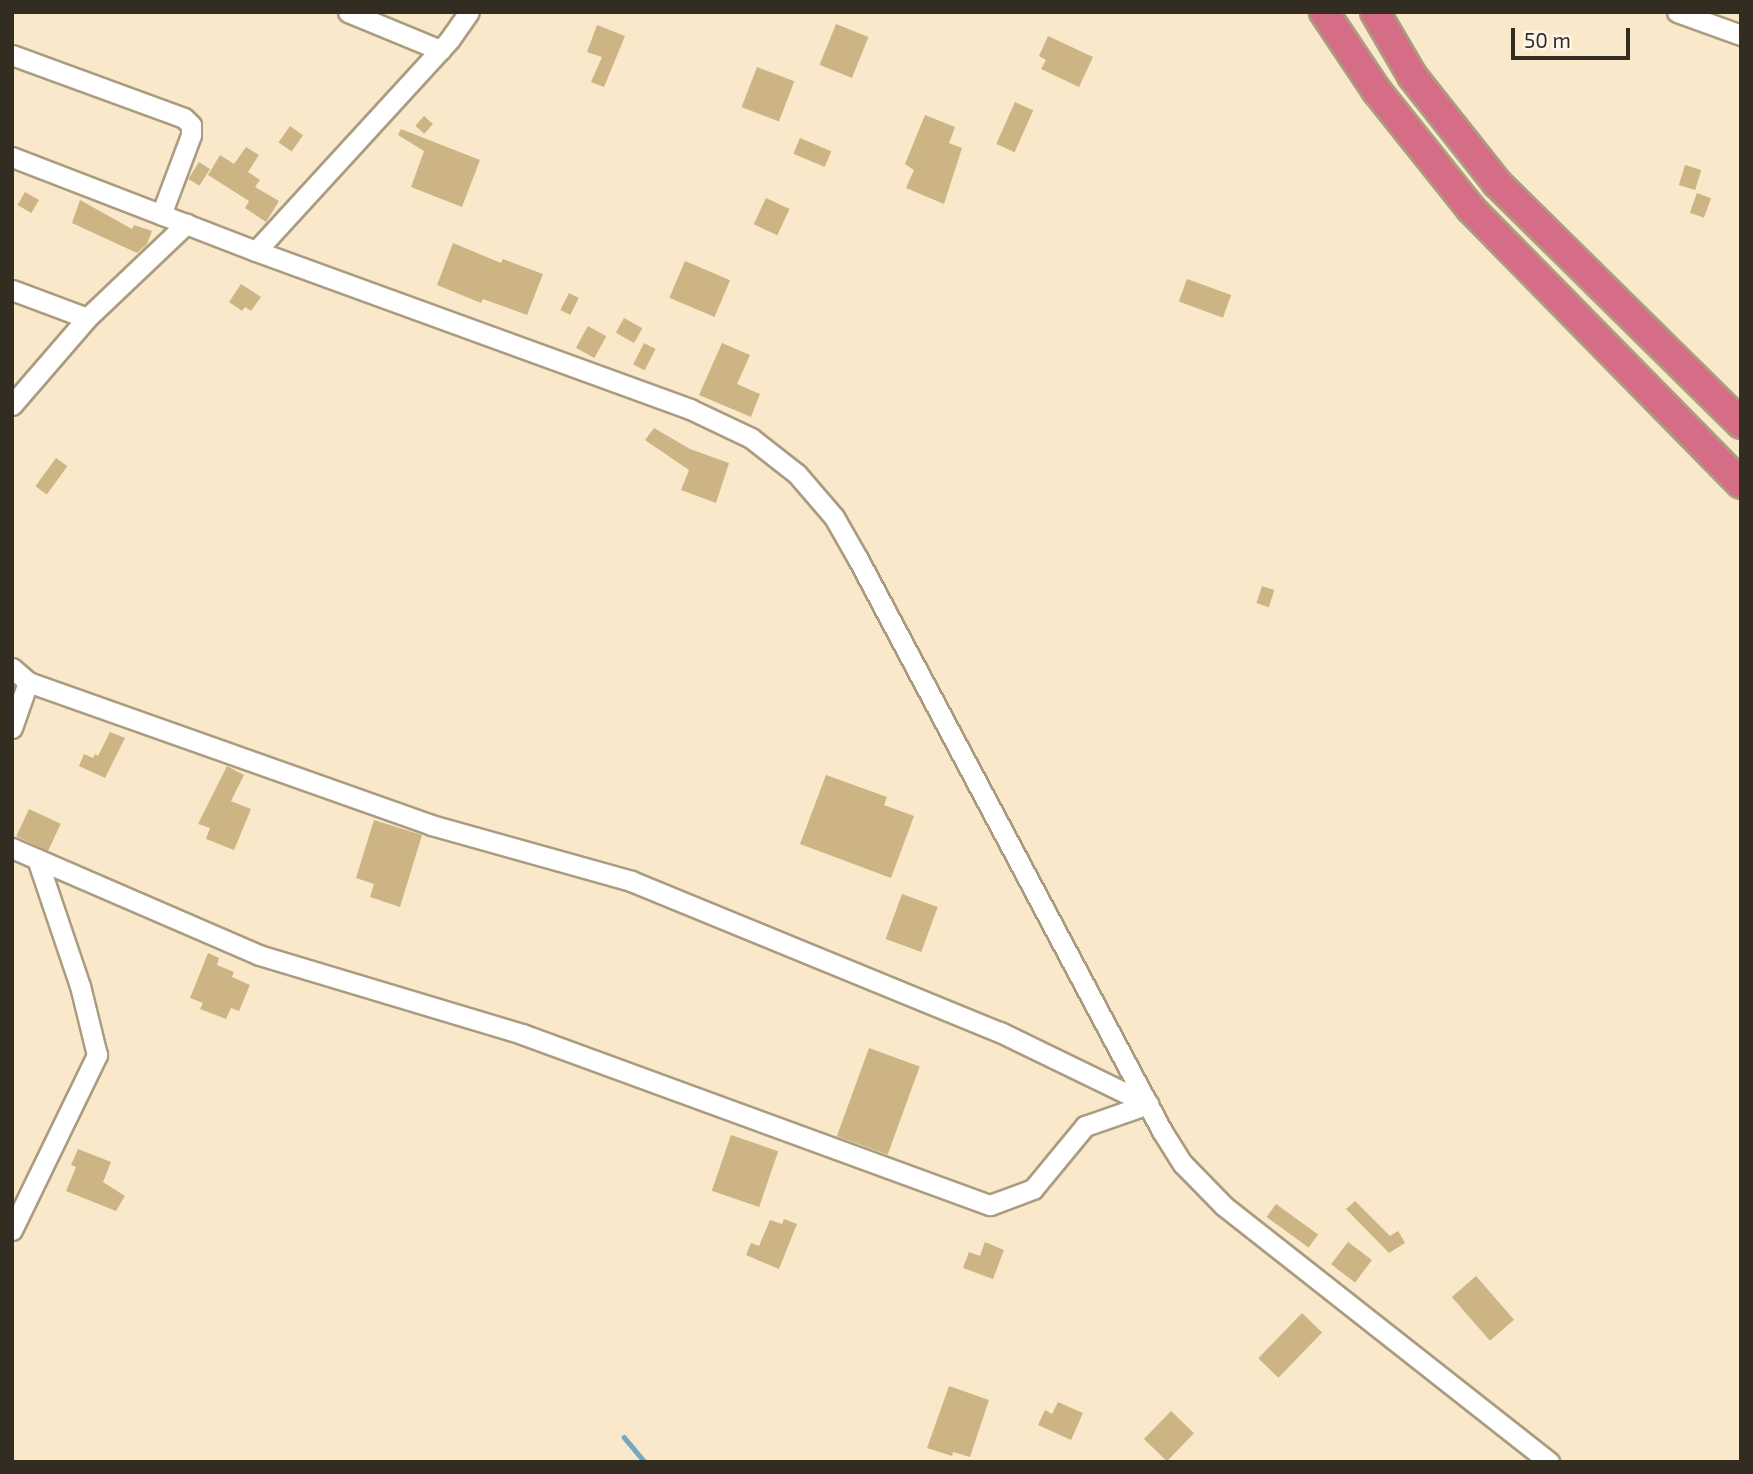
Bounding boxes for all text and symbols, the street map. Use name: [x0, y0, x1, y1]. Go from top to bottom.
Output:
scale bar: [1515, 14, 1634, 58]
text: 50 m: [1524, 27, 1571, 52]

